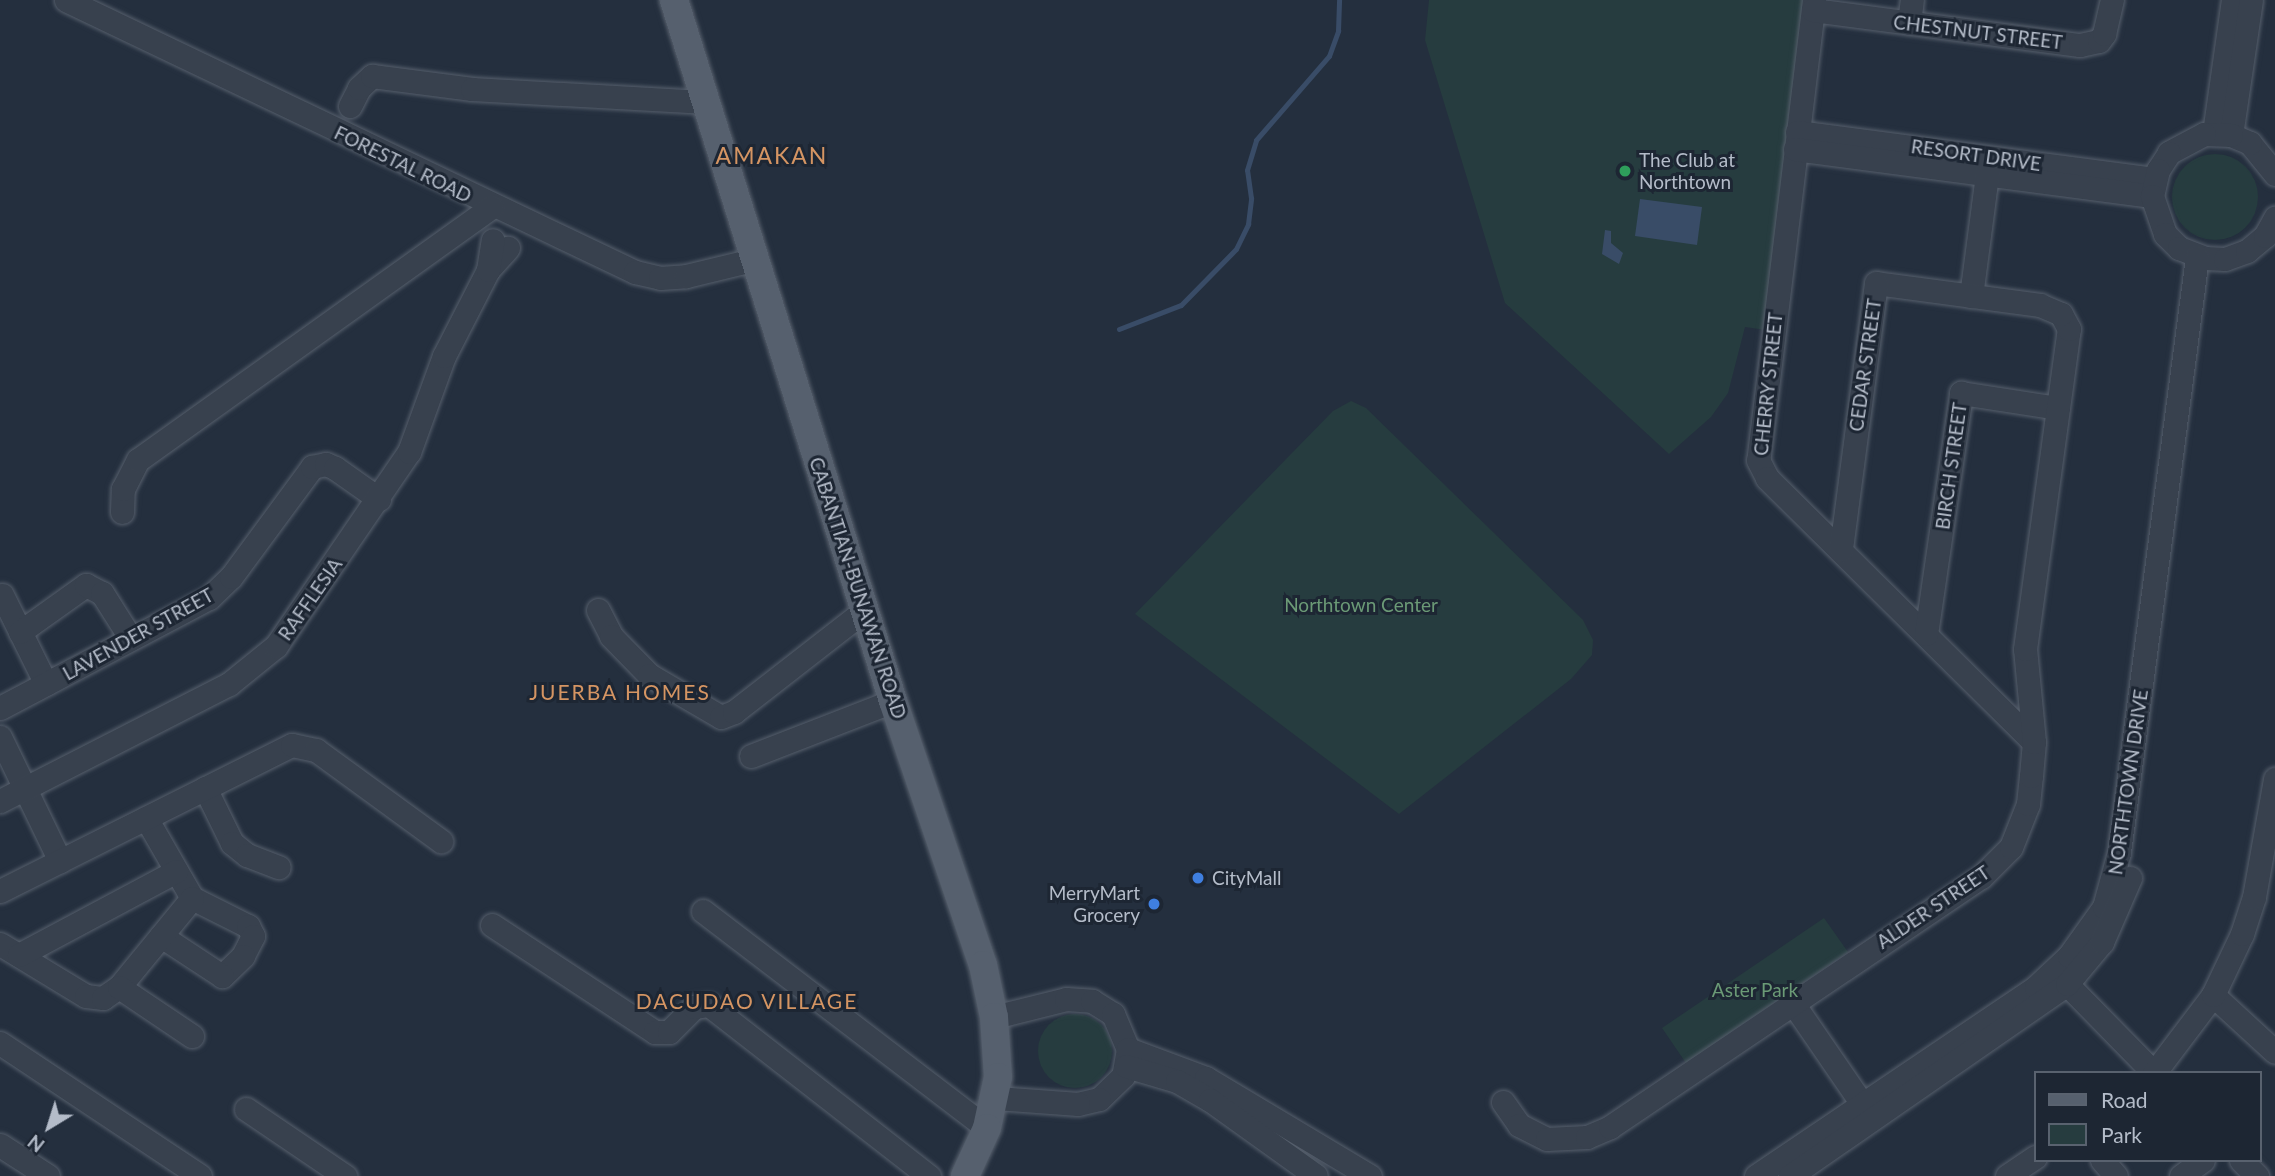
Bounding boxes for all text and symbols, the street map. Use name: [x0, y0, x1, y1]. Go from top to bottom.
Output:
street label: CHESTNUT STREET: [1892, 10, 2064, 54]
street label: FORESTAL ROAD: [330, 121, 476, 207]
street label: RESORT DRIVE: [1909, 135, 2043, 175]
district label: AMAKAN: [716, 141, 828, 169]
place label: The Club at Northtown: [1639, 149, 1735, 193]
marker: The Club at Northtown: [1617, 163, 1633, 179]
street label: CEDAR STREET: [1844, 297, 1886, 433]
street label: CHERRY STREET: [1749, 311, 1787, 457]
street label: BIRCH STREET: [1931, 401, 1971, 531]
street label: CABANTIAN-BUNAWAN ROAD: [805, 454, 911, 722]
street label: RAFFLESIA: [273, 553, 347, 645]
street label: LAVENDER STREET: [59, 583, 217, 685]
park label: Northtown Center: [1284, 594, 1438, 616]
district label: JUERBA HOMES: [530, 679, 710, 705]
street label: NORTHTOWN DRIVE: [2104, 688, 2152, 876]
street label: ALDER STREET: [1872, 861, 1994, 953]
place label: CityMall: [1212, 867, 1281, 889]
marker: CityMall: [1190, 870, 1206, 886]
place label: MerryMart Grocery: [1049, 882, 1140, 926]
marker: MerryMart Grocery: [1146, 896, 1162, 912]
park label: Aster Park: [1712, 979, 1798, 1001]
district label: DACUDAO VILLAGE: [637, 988, 857, 1014]
legend: [2034, 1071, 2261, 1162]
text: Road: [2101, 1087, 2148, 1112]
north arrow: [14, 1092, 84, 1162]
text: Park: [2101, 1122, 2142, 1147]
text: N: [23, 1130, 49, 1158]

